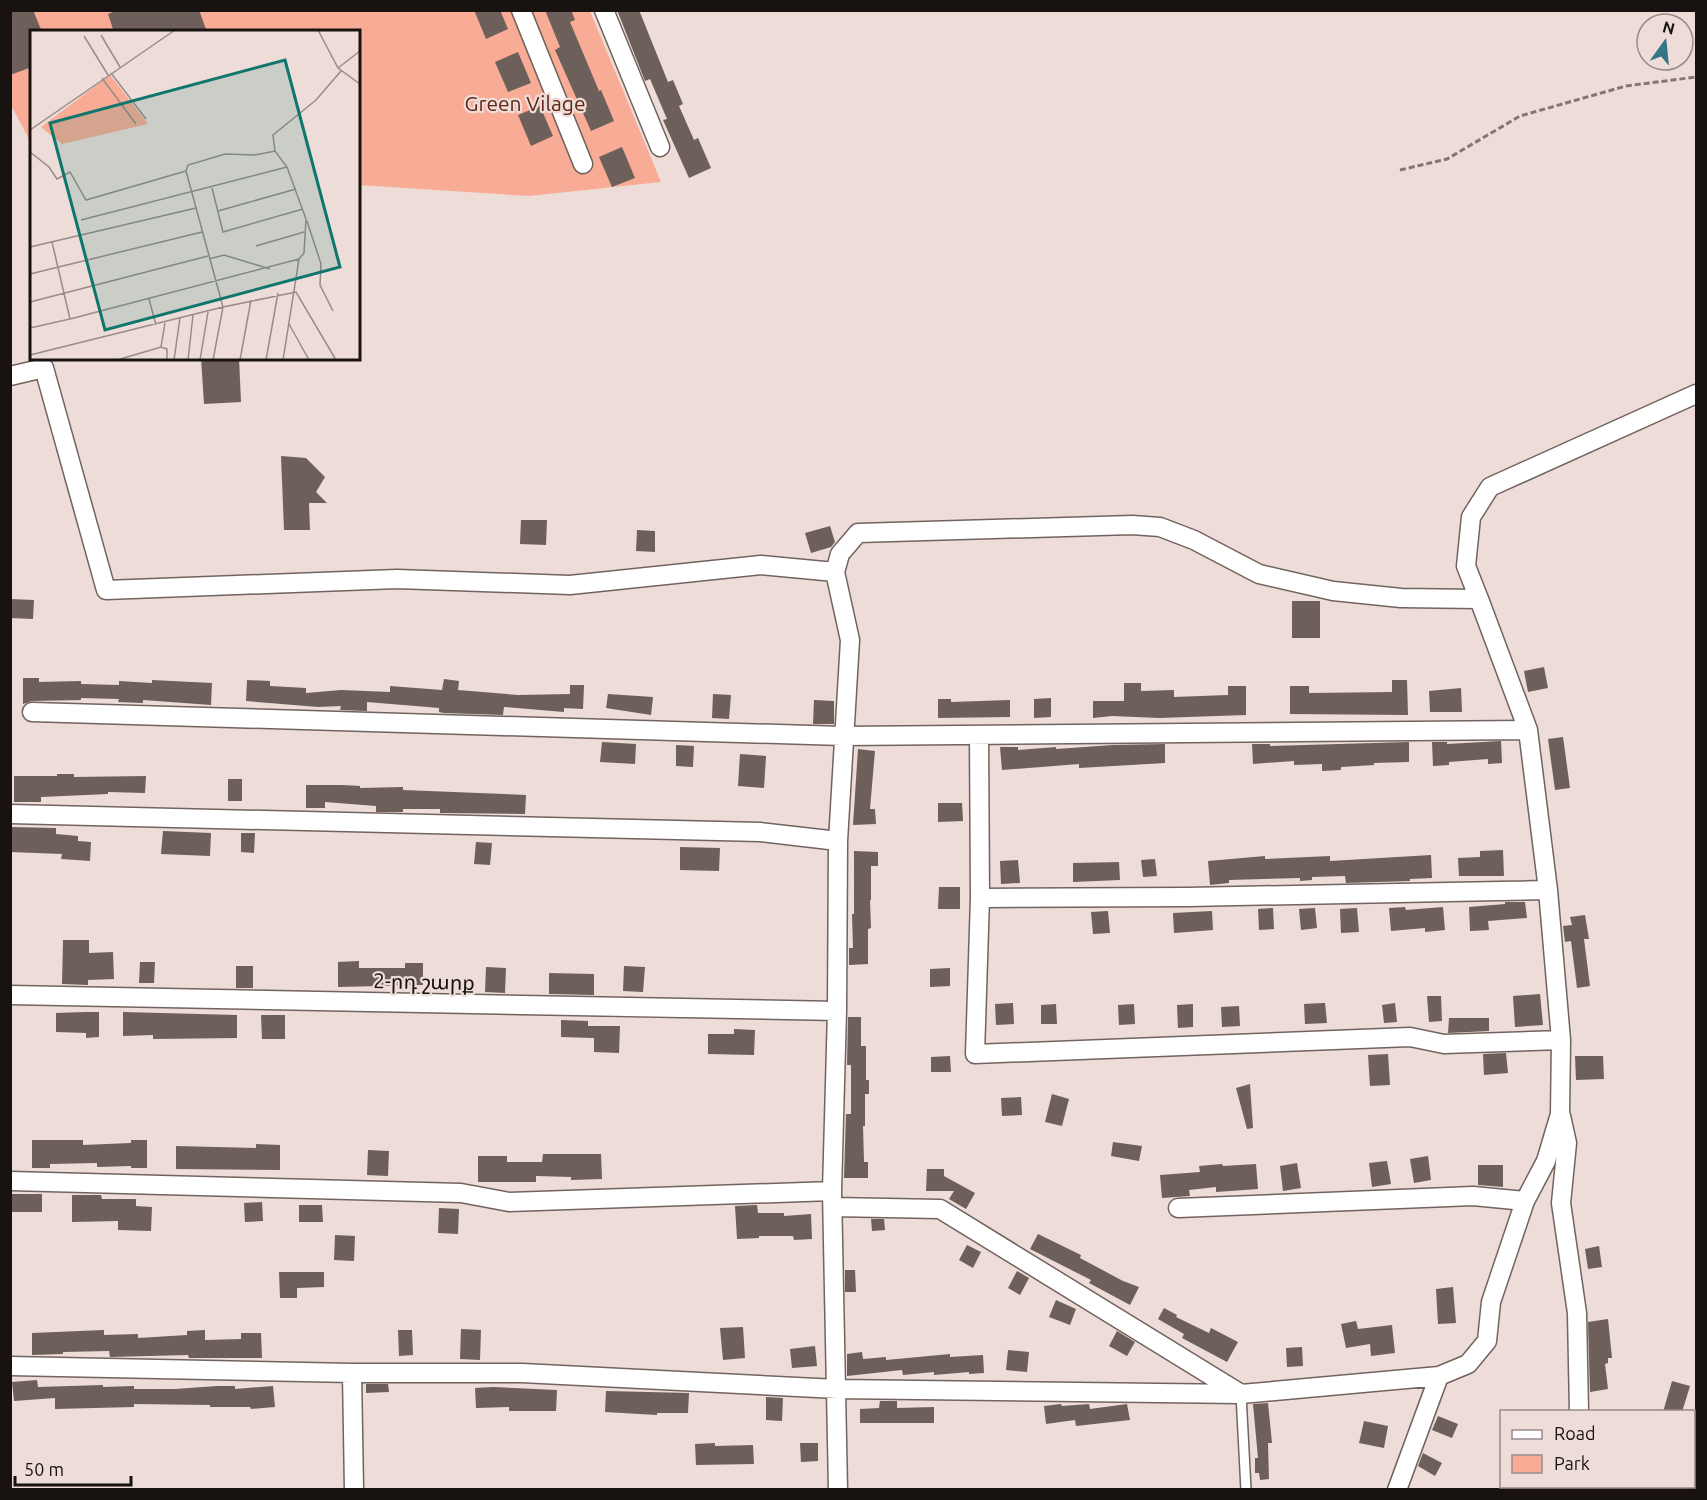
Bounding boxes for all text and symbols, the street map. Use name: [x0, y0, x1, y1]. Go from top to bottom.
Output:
north arrow: [1635, 12, 1695, 72]
text: N: [1661, 17, 1677, 38]
inset map: [30, 30, 360, 360]
park label: Green Vilage: [465, 91, 585, 115]
street label: 2-րդ շարք: [373, 968, 475, 995]
legend: [1500, 1410, 1695, 1488]
text: Road: [1554, 1423, 1596, 1443]
scale bar: [15, 1449, 130, 1487]
text: Park: [1554, 1453, 1590, 1473]
text: 50 m: [24, 1459, 64, 1479]

